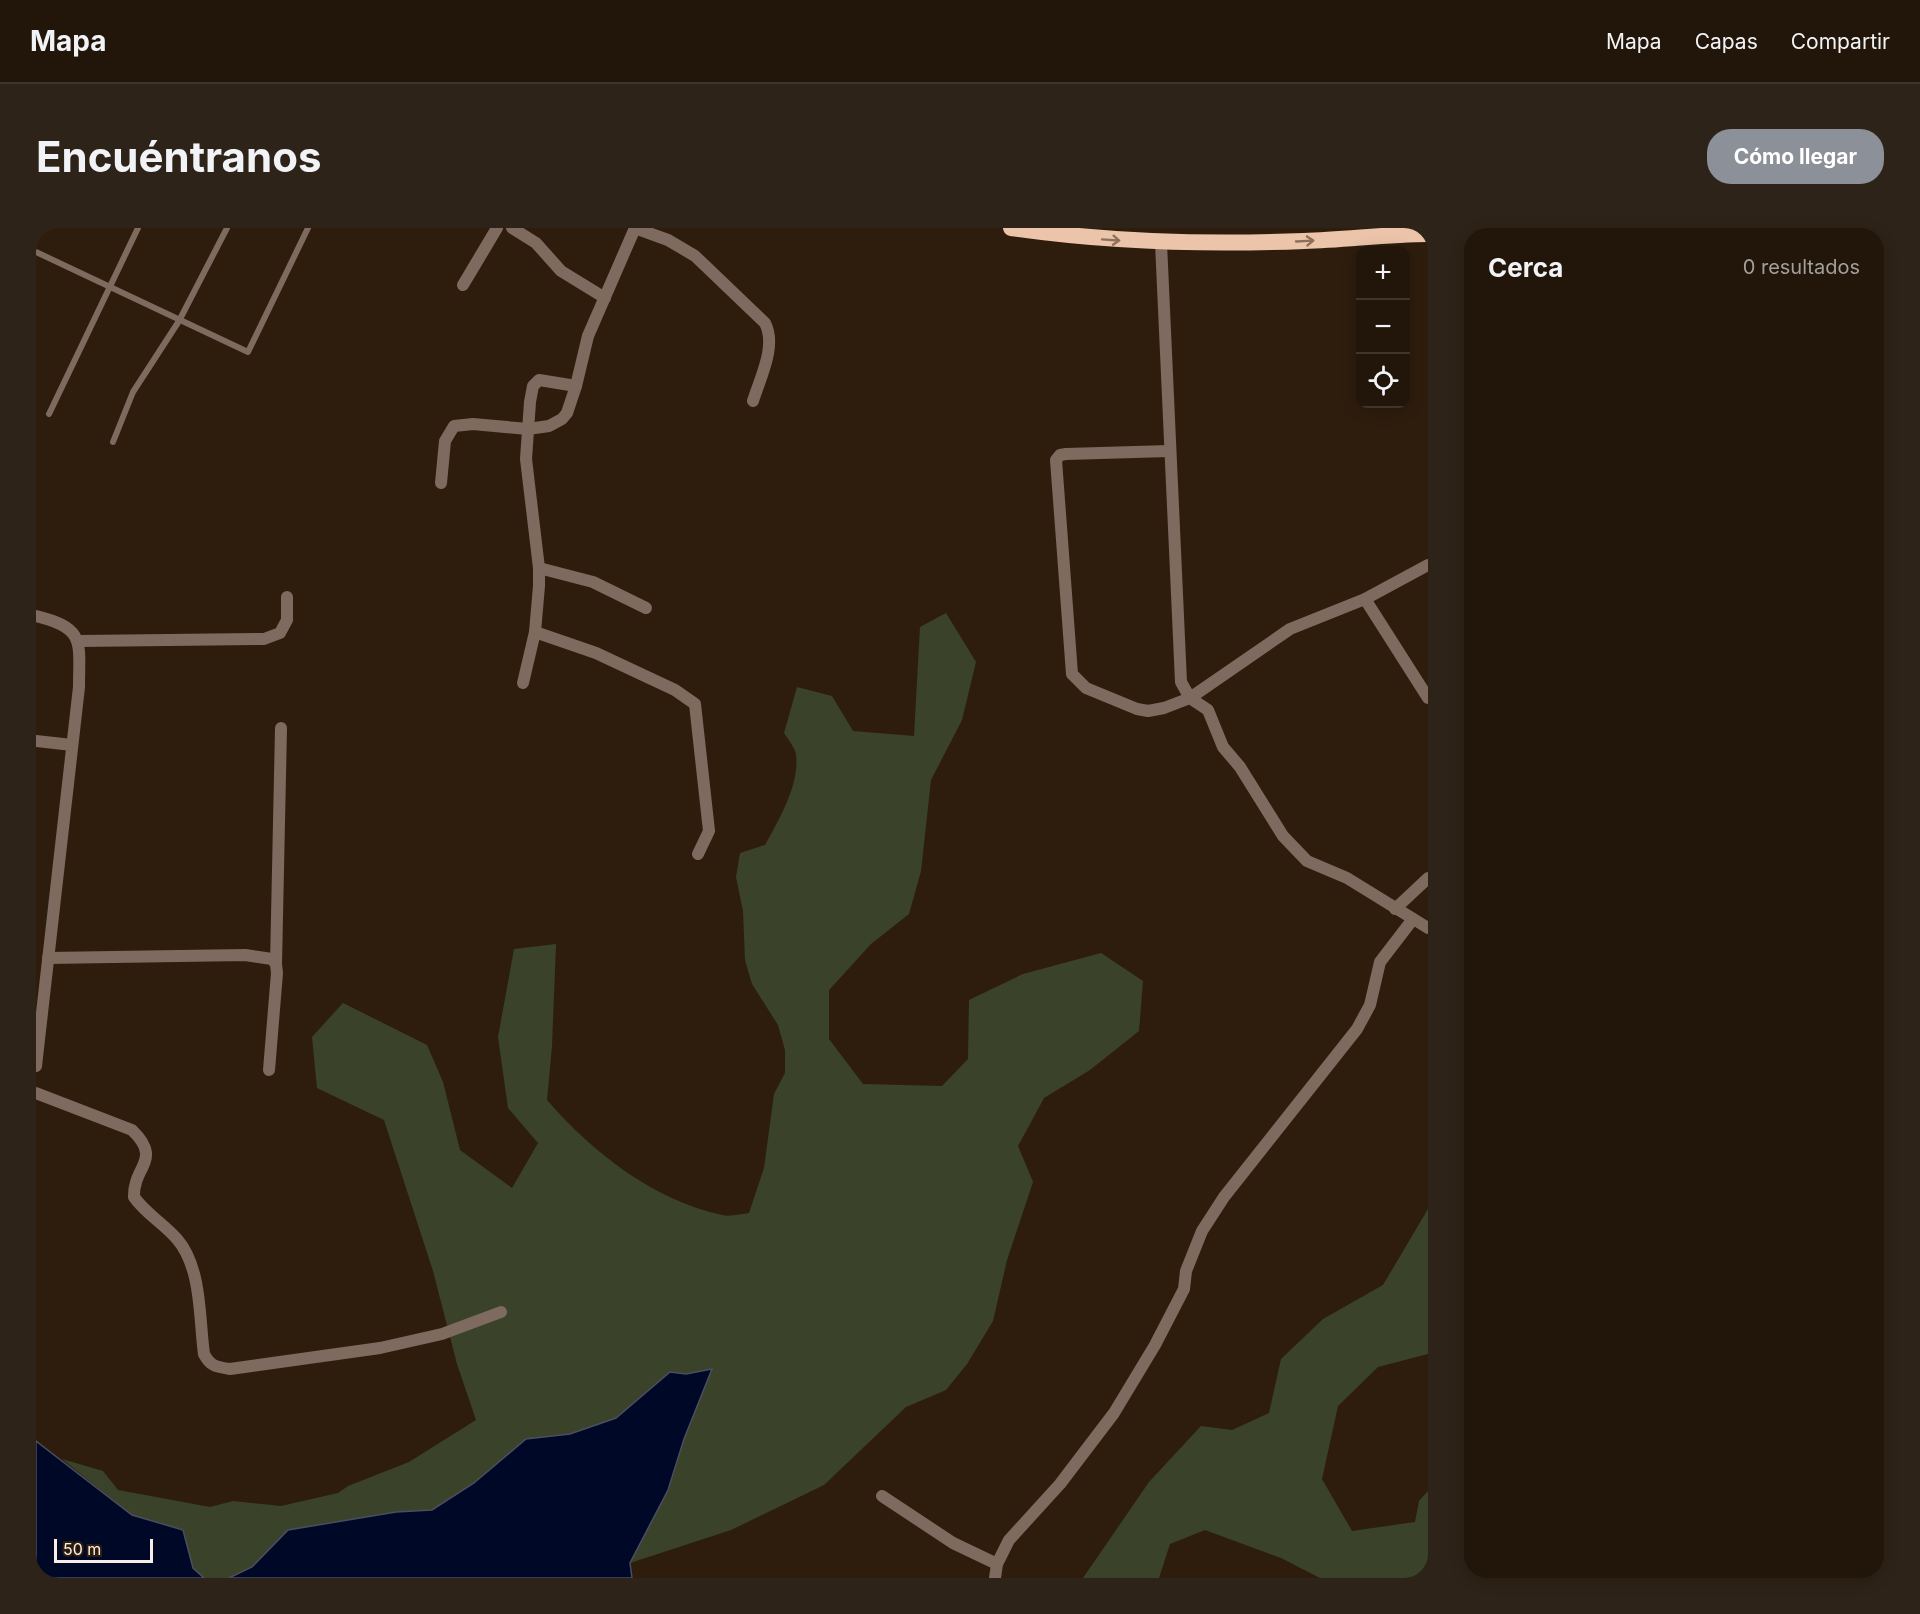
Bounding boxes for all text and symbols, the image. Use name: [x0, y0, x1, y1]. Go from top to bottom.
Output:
text: Mapa: [30, 24, 107, 58]
text: Mapa: [1606, 29, 1662, 54]
text: Capas: [1695, 29, 1758, 54]
text: Compartir: [1791, 29, 1890, 54]
button: Cómo llegar: [1707, 129, 1884, 184]
text: Encuéntranos: [36, 131, 321, 182]
one-way arrow: [1100, 234, 1120, 245]
one-way arrow: [1295, 235, 1315, 246]
map controls: [1356, 246, 1410, 408]
button: +: [1356, 246, 1410, 300]
text: Cerca: [1488, 252, 1563, 283]
text: 0 resultados: [1743, 255, 1860, 279]
button: −: [1356, 300, 1410, 354]
button: locate: [1356, 354, 1410, 408]
scale bar: [54, 1536, 153, 1564]
text: 50 m: [63, 1539, 101, 1559]

